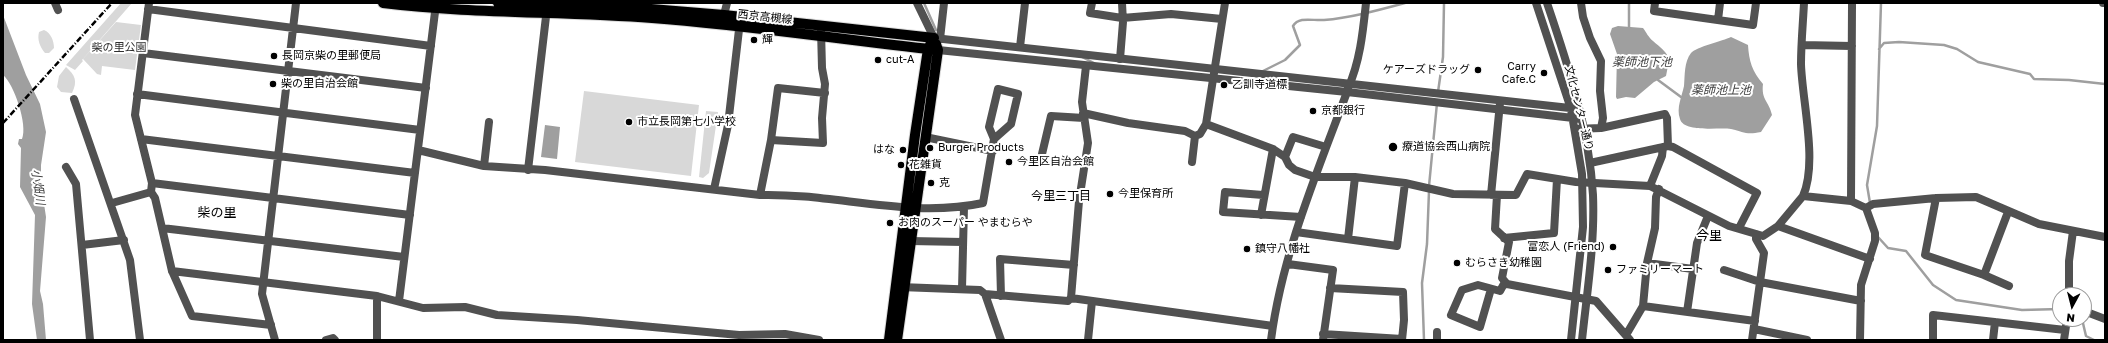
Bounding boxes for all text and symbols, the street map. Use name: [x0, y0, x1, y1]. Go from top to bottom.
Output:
street label: 西京高槻線: [737, 8, 793, 26]
place label: 輝: [762, 33, 773, 47]
marker: 輝: [749, 35, 759, 45]
park label: 柴の里公園: [92, 41, 146, 55]
place label: 長岡京柴の里郵便局: [282, 49, 381, 63]
marker: 長岡京柴の里郵便局: [269, 51, 279, 61]
place label: cut-A: [886, 53, 914, 67]
marker: cut-A: [873, 55, 883, 65]
water label: 薬師池下池: [1612, 55, 1672, 69]
place label: Carry Cafe.C: [1502, 60, 1536, 86]
place label: ケアーズドラッグ: [1383, 63, 1470, 77]
street label: 文化センター通り: [1562, 64, 1596, 152]
marker: ケアーズドラッグ: [1473, 65, 1483, 75]
marker: Carry Cafe.C: [1539, 68, 1549, 78]
place label: 柴の里自治会館: [281, 77, 358, 91]
place label: 乙訓寺道標: [1232, 78, 1287, 92]
marker: 柴の里自治会館: [268, 79, 278, 89]
marker: 乙訓寺道標: [1219, 80, 1229, 90]
water label: 薬師池上池: [1691, 83, 1751, 97]
place label: 京都銀行: [1321, 104, 1365, 118]
marker: 京都銀行: [1308, 106, 1318, 116]
place label: 市立長岡第七小学校: [637, 115, 736, 129]
marker: 市立長岡第七小学校: [624, 117, 634, 127]
place label: 療道協会西山病院: [1402, 140, 1490, 154]
place label: Burger Products: [938, 141, 1024, 155]
marker: 療道協会西山病院: [1387, 141, 1399, 153]
place label: はな: [873, 143, 895, 157]
marker: Burger Products: [925, 143, 935, 153]
marker: はな: [898, 145, 908, 155]
place label: 今里区自治会館: [1017, 155, 1094, 169]
marker: 今里区自治会館: [1004, 157, 1014, 167]
place label: 花雑貨: [909, 158, 942, 172]
marker: 花雑貨: [896, 160, 906, 170]
water label: 小畑川: [28, 168, 48, 206]
place label: 克: [939, 176, 950, 190]
marker: 克: [926, 178, 936, 188]
place label: 今里保育所: [1118, 187, 1173, 201]
district label: 今里三丁目: [1031, 189, 1091, 203]
marker: 今里保育所: [1105, 189, 1115, 199]
district label: 柴の里: [198, 205, 236, 221]
place label: お肉のスーパー やまむらや: [898, 216, 1033, 230]
marker: お肉のスーパー やまむらや: [885, 218, 895, 228]
district label: 今里: [1696, 228, 1722, 244]
place label: 富恋人 (Friend): [1527, 240, 1605, 254]
place label: 鎮守八幡社: [1255, 242, 1310, 256]
marker: 富恋人 (Friend): [1608, 242, 1618, 252]
marker: 鎮守八幡社: [1242, 244, 1252, 254]
place label: むらさき幼稚園: [1465, 256, 1542, 270]
marker: むらさき幼稚園: [1452, 258, 1462, 268]
place label: ファミリーマート: [1616, 263, 1704, 277]
marker: ファミリーマート: [1603, 265, 1613, 275]
north arrow: [2052, 287, 2092, 327]
text: N: [2066, 311, 2076, 325]

